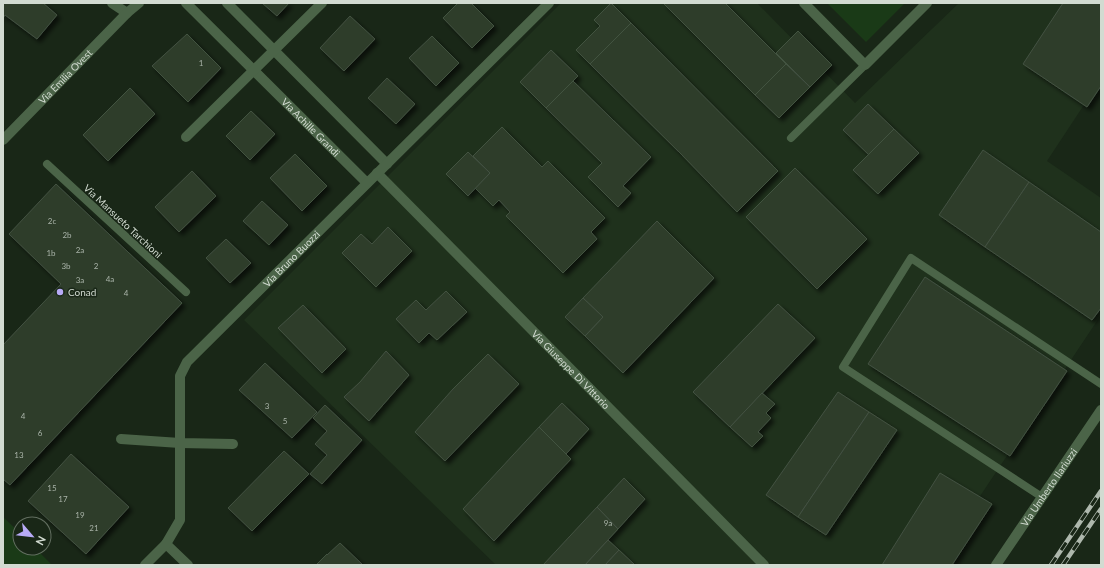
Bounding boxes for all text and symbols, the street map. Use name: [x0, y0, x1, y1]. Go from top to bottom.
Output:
street label: Via Emilia Ovest: [36, 46, 95, 106]
house number: 1: [199, 58, 204, 68]
street label: Via Achille Grandi: [279, 95, 343, 159]
street label: Via Mansueto Tarchioni: [81, 182, 165, 260]
house number: 2c: [48, 216, 56, 226]
street label: Via Bruno Buozzi: [260, 228, 322, 289]
house number: 2b: [62, 230, 72, 240]
house number: 2a: [76, 245, 84, 255]
house number: 1b: [46, 248, 56, 258]
house number: 3b: [61, 261, 71, 271]
house number: 2: [94, 261, 99, 271]
house number: 4a: [106, 274, 114, 284]
house number: 3a: [76, 275, 84, 285]
place label: Conad: [68, 286, 96, 298]
marker: Conad: [55, 287, 65, 297]
house number: 4: [124, 288, 129, 298]
street label: Via Giuseppe Di Vittorio: [529, 327, 613, 412]
house number: 3: [265, 401, 270, 411]
house number: 4: [21, 411, 26, 421]
house number: 5: [283, 416, 288, 426]
house number: 6: [38, 428, 43, 438]
street label: Via Umberto Ilariuzzi: [1018, 446, 1079, 529]
house number: 13: [14, 450, 24, 460]
house number: 15: [47, 483, 57, 493]
house number: 17: [58, 494, 68, 504]
house number: 19: [75, 510, 85, 520]
north arrow: [12, 516, 52, 556]
house number: 9a: [604, 518, 612, 528]
house number: 21: [89, 523, 99, 533]
text: N: [34, 534, 49, 548]

